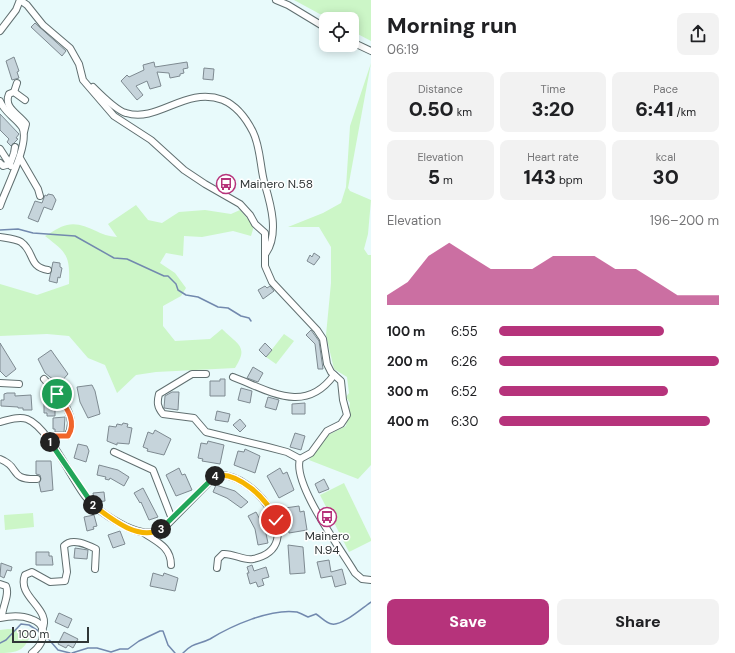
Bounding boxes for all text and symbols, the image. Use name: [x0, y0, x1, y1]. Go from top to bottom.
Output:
text: Morning run: [387, 11, 517, 40]
map controls: [319, 12, 359, 52]
button: locate: [319, 12, 359, 52]
button: share: [677, 13, 719, 55]
text: 06:19: [387, 41, 419, 58]
text: Distance: [418, 82, 463, 96]
text: Time: [541, 82, 565, 96]
text: Pace: [653, 82, 678, 96]
text: 0.50: [409, 96, 454, 122]
text: 3:20: [532, 96, 574, 122]
text: 6:41: [635, 96, 674, 122]
text: km: [454, 105, 472, 119]
text: /km: [674, 105, 696, 119]
text: Elevation: [417, 150, 463, 164]
text: Heart rate: [527, 150, 579, 164]
text: kcal: [656, 150, 676, 164]
text: 5: [428, 164, 440, 190]
text: 143: [523, 164, 556, 190]
text: 30: [653, 164, 679, 190]
bus stop icon: Mainero N.58: [215, 173, 237, 195]
text: m: [440, 173, 453, 187]
text: bpm: [556, 173, 583, 187]
place label: Mainero N.58: [240, 176, 313, 192]
text: Elevation: [387, 212, 441, 229]
text: 196–200 m: [650, 212, 719, 229]
text: 100 m: [387, 323, 425, 340]
text: 6:55: [451, 323, 478, 340]
text: 200 m: [387, 353, 428, 370]
text: 6:26: [451, 353, 477, 370]
pin: [40, 377, 74, 411]
icon: arrive: [46, 383, 68, 405]
text: 300 m: [387, 383, 428, 400]
text: 6:52: [451, 383, 477, 400]
text: 400 m: [387, 413, 429, 430]
text: 6:30: [451, 413, 478, 430]
pin: 1: [40, 432, 60, 452]
text: 1: [48, 435, 52, 449]
pin: 4: [205, 466, 225, 486]
text: 4: [211, 469, 219, 483]
pin: 2: [83, 495, 103, 515]
text: 2: [90, 498, 96, 512]
pin: [259, 503, 293, 537]
bus stop icon: Mainero N.94: [316, 506, 338, 528]
icon: check: [265, 509, 287, 531]
pin: 3: [151, 519, 171, 539]
text: 3: [158, 522, 164, 536]
place label: Mainero N.94: [305, 528, 349, 558]
button: Save: [387, 599, 549, 645]
button: Share: [557, 599, 719, 645]
scale bar: [12, 625, 89, 644]
text: 100 m: [18, 627, 49, 641]

